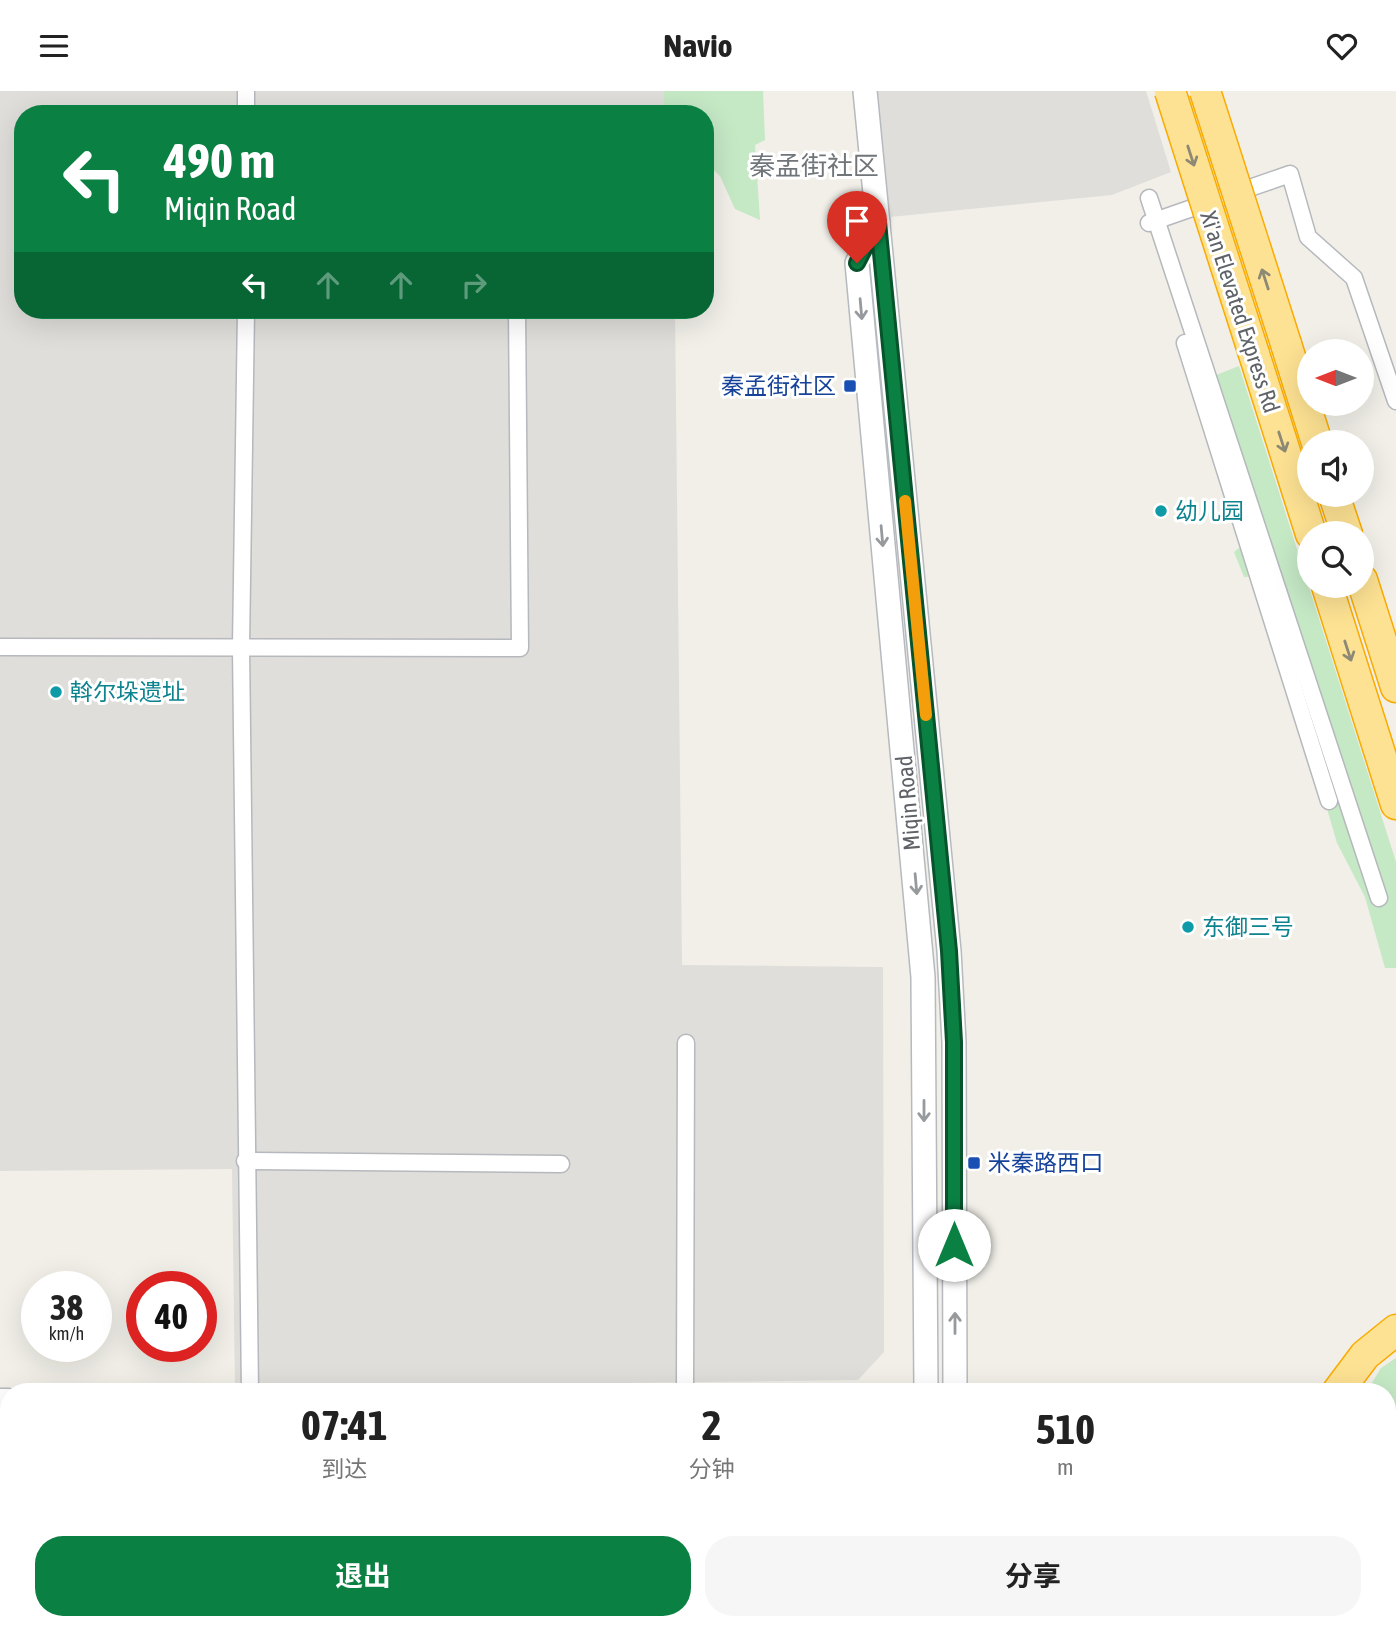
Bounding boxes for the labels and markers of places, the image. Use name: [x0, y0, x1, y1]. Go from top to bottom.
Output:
pin: [827, 191, 887, 263]
place label: 秦孟街社区: [721, 373, 836, 399]
marker: 秦孟街社区: [842, 378, 858, 394]
place label: 幼儿园: [1175, 498, 1244, 524]
marker: 幼儿园: [1153, 503, 1169, 519]
place label: 斡尔垛遗址: [70, 679, 185, 705]
marker: 斡尔垛遗址: [48, 684, 64, 700]
place label: 东御三号: [1202, 914, 1294, 940]
marker: 东御三号: [1180, 919, 1196, 935]
place label: 米秦路西口: [988, 1150, 1103, 1176]
marker: 米秦路西口: [966, 1155, 982, 1171]

